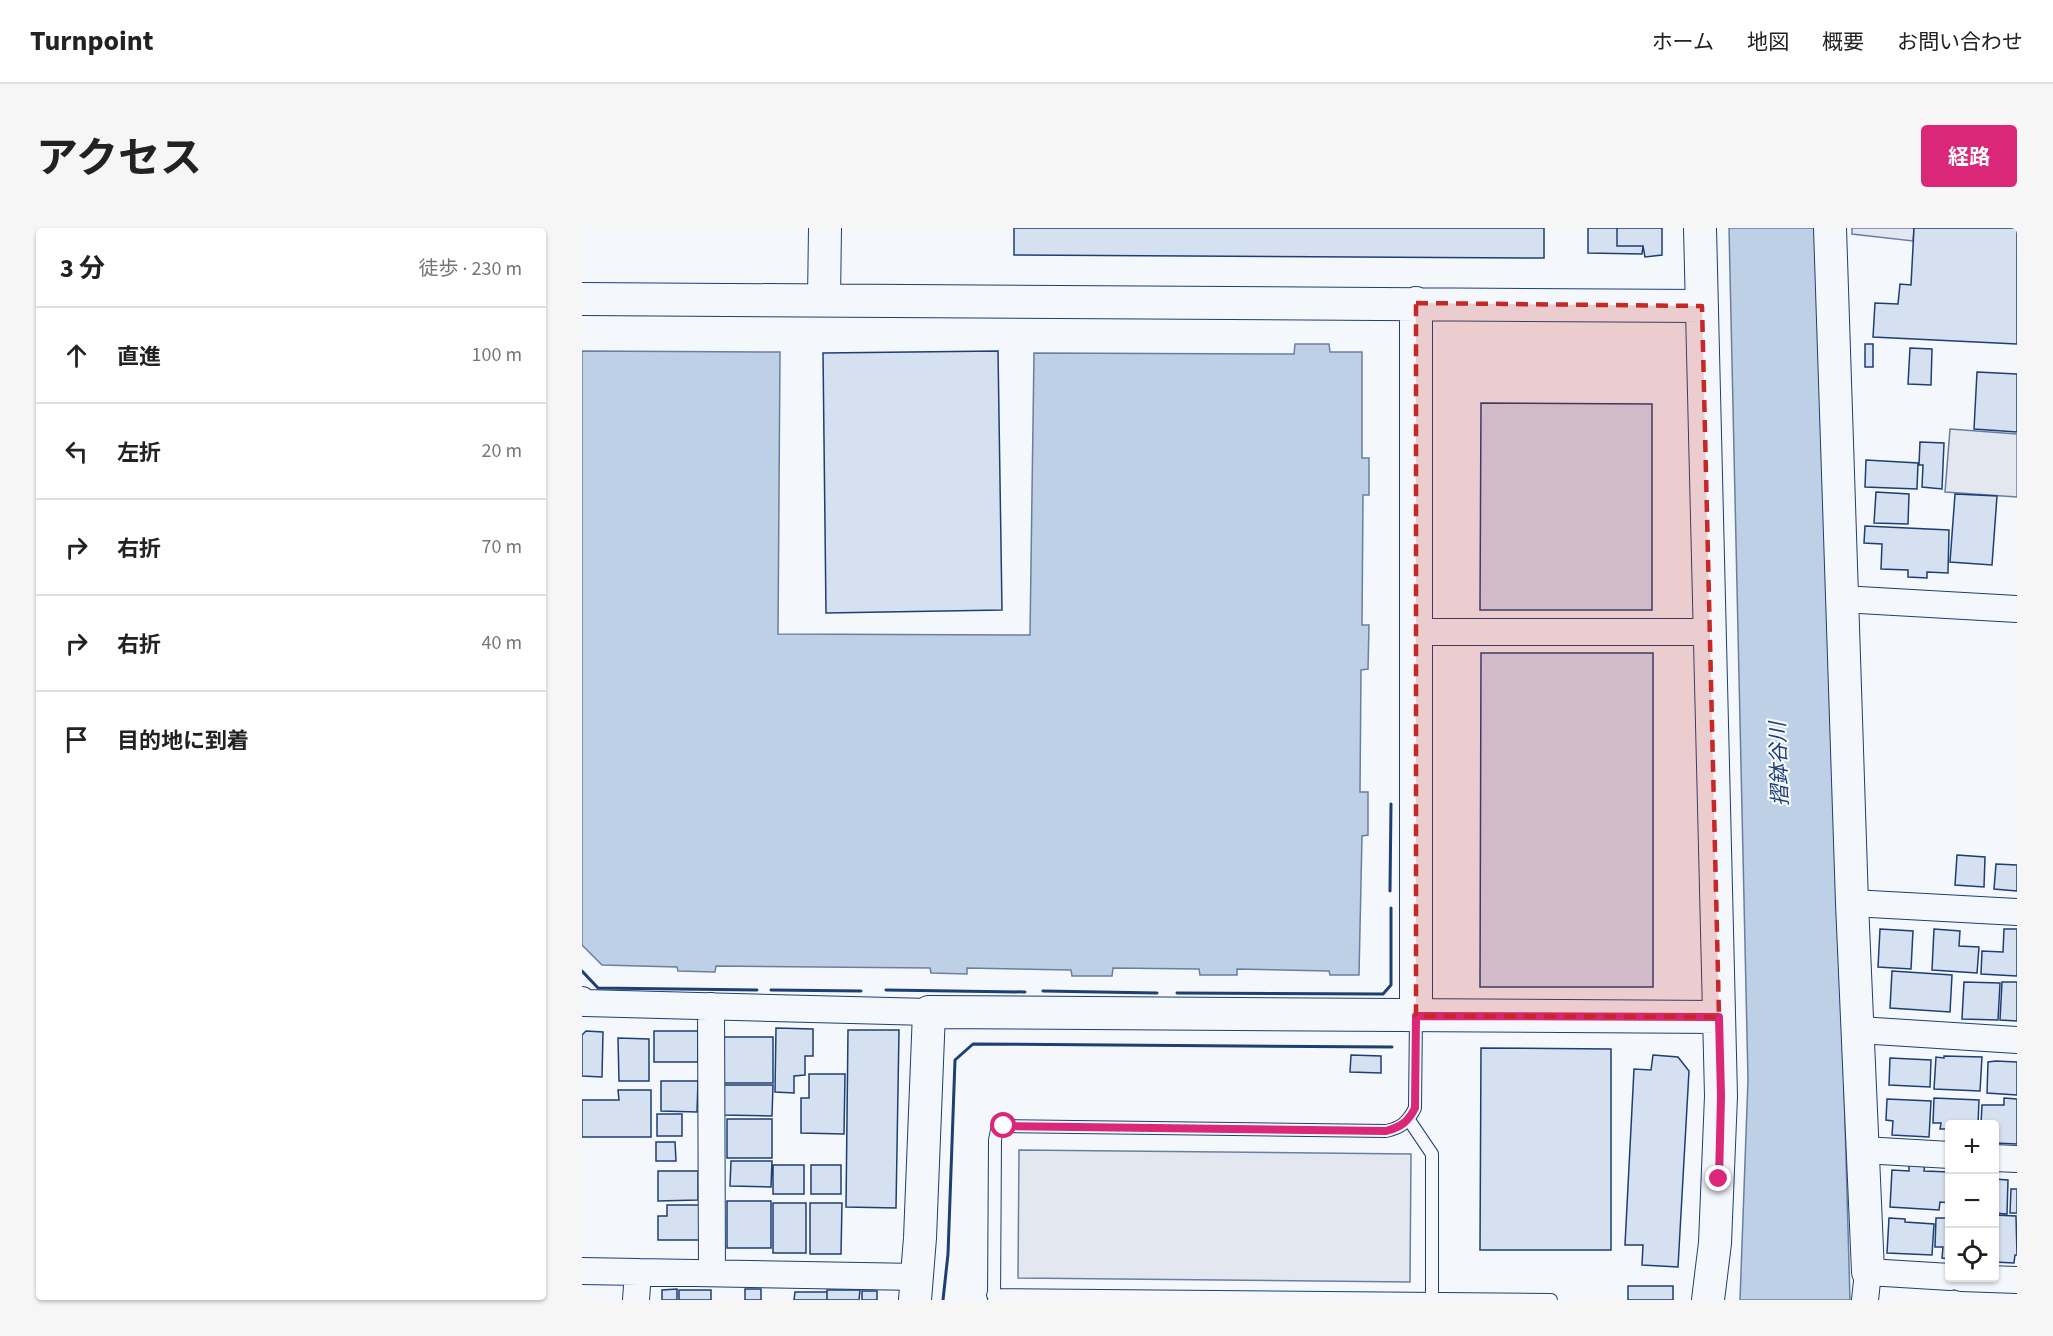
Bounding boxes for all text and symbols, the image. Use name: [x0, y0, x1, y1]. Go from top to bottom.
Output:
text: Turnpoint: [30, 21, 154, 61]
text: ホーム: [1652, 27, 1714, 57]
text: 地図: [1747, 27, 1789, 57]
text: 概要: [1822, 27, 1864, 57]
text: お問い合わせ: [1897, 27, 2023, 57]
button: 経路: [1921, 125, 2017, 187]
text: アクセス: [36, 129, 202, 189]
text: 3 分: [60, 250, 105, 287]
text: 徒歩 · 230 m: [419, 255, 522, 283]
icon: ahead: [60, 339, 93, 372]
text: 直進: [117, 341, 161, 373]
text: 100 m: [472, 341, 522, 369]
icon: left: [60, 435, 93, 468]
text: 左折: [117, 437, 161, 469]
text: 20 m: [482, 437, 522, 465]
icon: right: [60, 531, 93, 564]
text: 右折: [117, 533, 161, 565]
text: 70 m: [482, 533, 522, 561]
icon: right: [60, 627, 93, 660]
text: 右折: [117, 629, 161, 661]
text: 40 m: [482, 629, 522, 657]
water label: 摺鉢谷川: [1762, 720, 1795, 806]
icon: arrive: [60, 723, 93, 756]
text: 目的地に到着: [117, 725, 249, 757]
route start: [990, 1112, 1016, 1138]
map controls: [1945, 1120, 1999, 1282]
button: +: [1945, 1120, 1999, 1174]
route end: [1705, 1165, 1731, 1191]
button: −: [1945, 1174, 1999, 1228]
button: locate: [1945, 1228, 1999, 1282]

